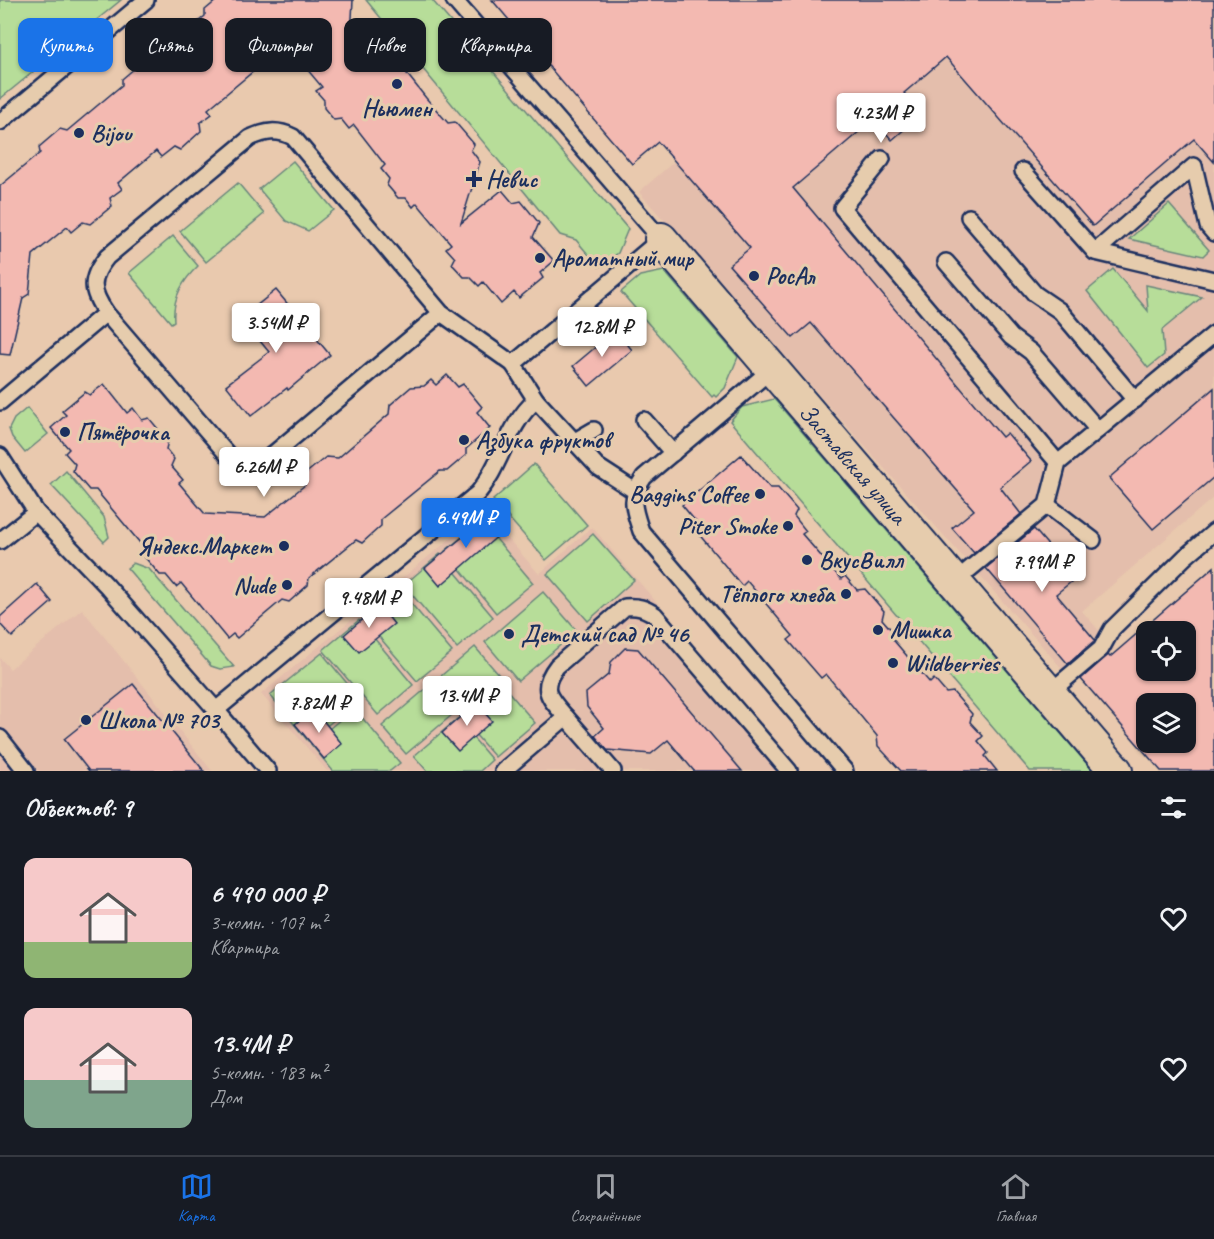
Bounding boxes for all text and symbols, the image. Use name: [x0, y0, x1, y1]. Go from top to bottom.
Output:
chip: Купить: [18, 18, 113, 72]
chip: Снять: [125, 18, 213, 72]
chip: Фильтры: [225, 18, 332, 72]
chip: Новое: [344, 18, 426, 72]
chip: Квартира: [438, 18, 552, 72]
marker: Ньюмен: [390, 77, 404, 91]
place label: Ньюмен: [362, 93, 434, 123]
pin: 4.23M ₽: [826, 93, 936, 144]
text: 4.23M ₽: [851, 100, 911, 125]
place label: Bijou: [91, 118, 133, 148]
marker: Bijou: [72, 126, 86, 140]
place label: Невис: [486, 164, 539, 194]
marker: Невис: [467, 172, 481, 186]
place label: Ароматный мир: [552, 243, 696, 273]
marker: Ароматный мир: [533, 251, 547, 265]
place label: РосАл: [766, 261, 816, 291]
marker: РосАл: [747, 269, 761, 283]
pin: 3.54M ₽: [221, 303, 331, 354]
pin: 12.8M ₽: [547, 307, 657, 358]
text: 3.54M ₽: [246, 310, 306, 335]
text: 12.8M ₽: [572, 314, 632, 339]
street label: Заставская улица: [792, 397, 915, 532]
place label: Пятёрочка: [77, 417, 170, 447]
marker: Пятёрочка: [58, 425, 72, 439]
place label: Азбука фруктов: [476, 425, 614, 456]
marker: Азбука фруктов: [457, 433, 471, 447]
pin: 6.26M ₽: [209, 447, 319, 498]
text: 6.26M ₽: [233, 454, 295, 479]
place label: Baggins Coffee: [629, 479, 750, 509]
marker: Baggins Coffee: [753, 487, 767, 501]
pin: 6.49M ₽: [411, 498, 521, 549]
text: 6.49M ₽: [436, 505, 496, 530]
place label: Piter Smoke: [678, 511, 778, 541]
marker: Piter Smoke: [781, 519, 795, 533]
place label: Яндекс.Маркет: [137, 531, 272, 561]
marker: Яндекс.Маркет: [277, 539, 291, 553]
pin: 7.99M ₽: [987, 542, 1097, 593]
place label: ВкусВилл: [819, 545, 904, 575]
text: 7.99M ₽: [1012, 549, 1072, 574]
marker: ВкусВилл: [800, 553, 814, 567]
place label: Nude: [234, 570, 277, 600]
marker: Nude: [280, 578, 294, 592]
pin: 9.48M ₽: [314, 578, 424, 629]
place label: Тёплого хлеба: [720, 579, 836, 609]
text: 9.48M ₽: [339, 585, 399, 610]
marker: Тёплого хлеба: [839, 587, 853, 601]
place label: Мишка: [890, 615, 952, 645]
place label: Детский сад № 46: [521, 619, 690, 649]
map controls: [1136, 621, 1196, 753]
button: locate: [1136, 621, 1196, 681]
marker: Мишка: [871, 623, 885, 637]
marker: Детский сад № 46: [502, 627, 516, 641]
place label: Wildberries: [905, 648, 1001, 678]
marker: Wildberries: [886, 656, 900, 670]
pin: 13.4M ₽: [412, 676, 522, 727]
pin: 7.82M ₽: [264, 683, 374, 734]
text: 13.4M ₽: [437, 683, 497, 708]
text: 7.82M ₽: [289, 690, 349, 715]
button: layers: [1136, 693, 1196, 753]
place label: Школа № 703: [98, 705, 221, 735]
marker: Школа № 703: [79, 713, 93, 727]
text: Объектов: 9: [24, 791, 132, 824]
icon: filters: [1157, 791, 1190, 824]
text: 6 490 000 ₽: [210, 877, 324, 910]
icon: home: [72, 882, 144, 954]
icon: heart: [1157, 902, 1190, 935]
text: 3-комн. · 107 m²: [210, 910, 327, 935]
text: Квартира: [210, 935, 278, 960]
text: 13.4M ₽: [210, 1027, 289, 1060]
icon: home: [72, 1032, 144, 1104]
icon: heart: [1157, 1052, 1190, 1085]
text: 5-комн. · 183 m²: [210, 1060, 327, 1085]
text: Дом: [210, 1085, 242, 1110]
tab: Карта: [178, 1170, 215, 1226]
tab: Сохранённые: [570, 1170, 640, 1226]
tab: Главная: [996, 1170, 1036, 1226]

